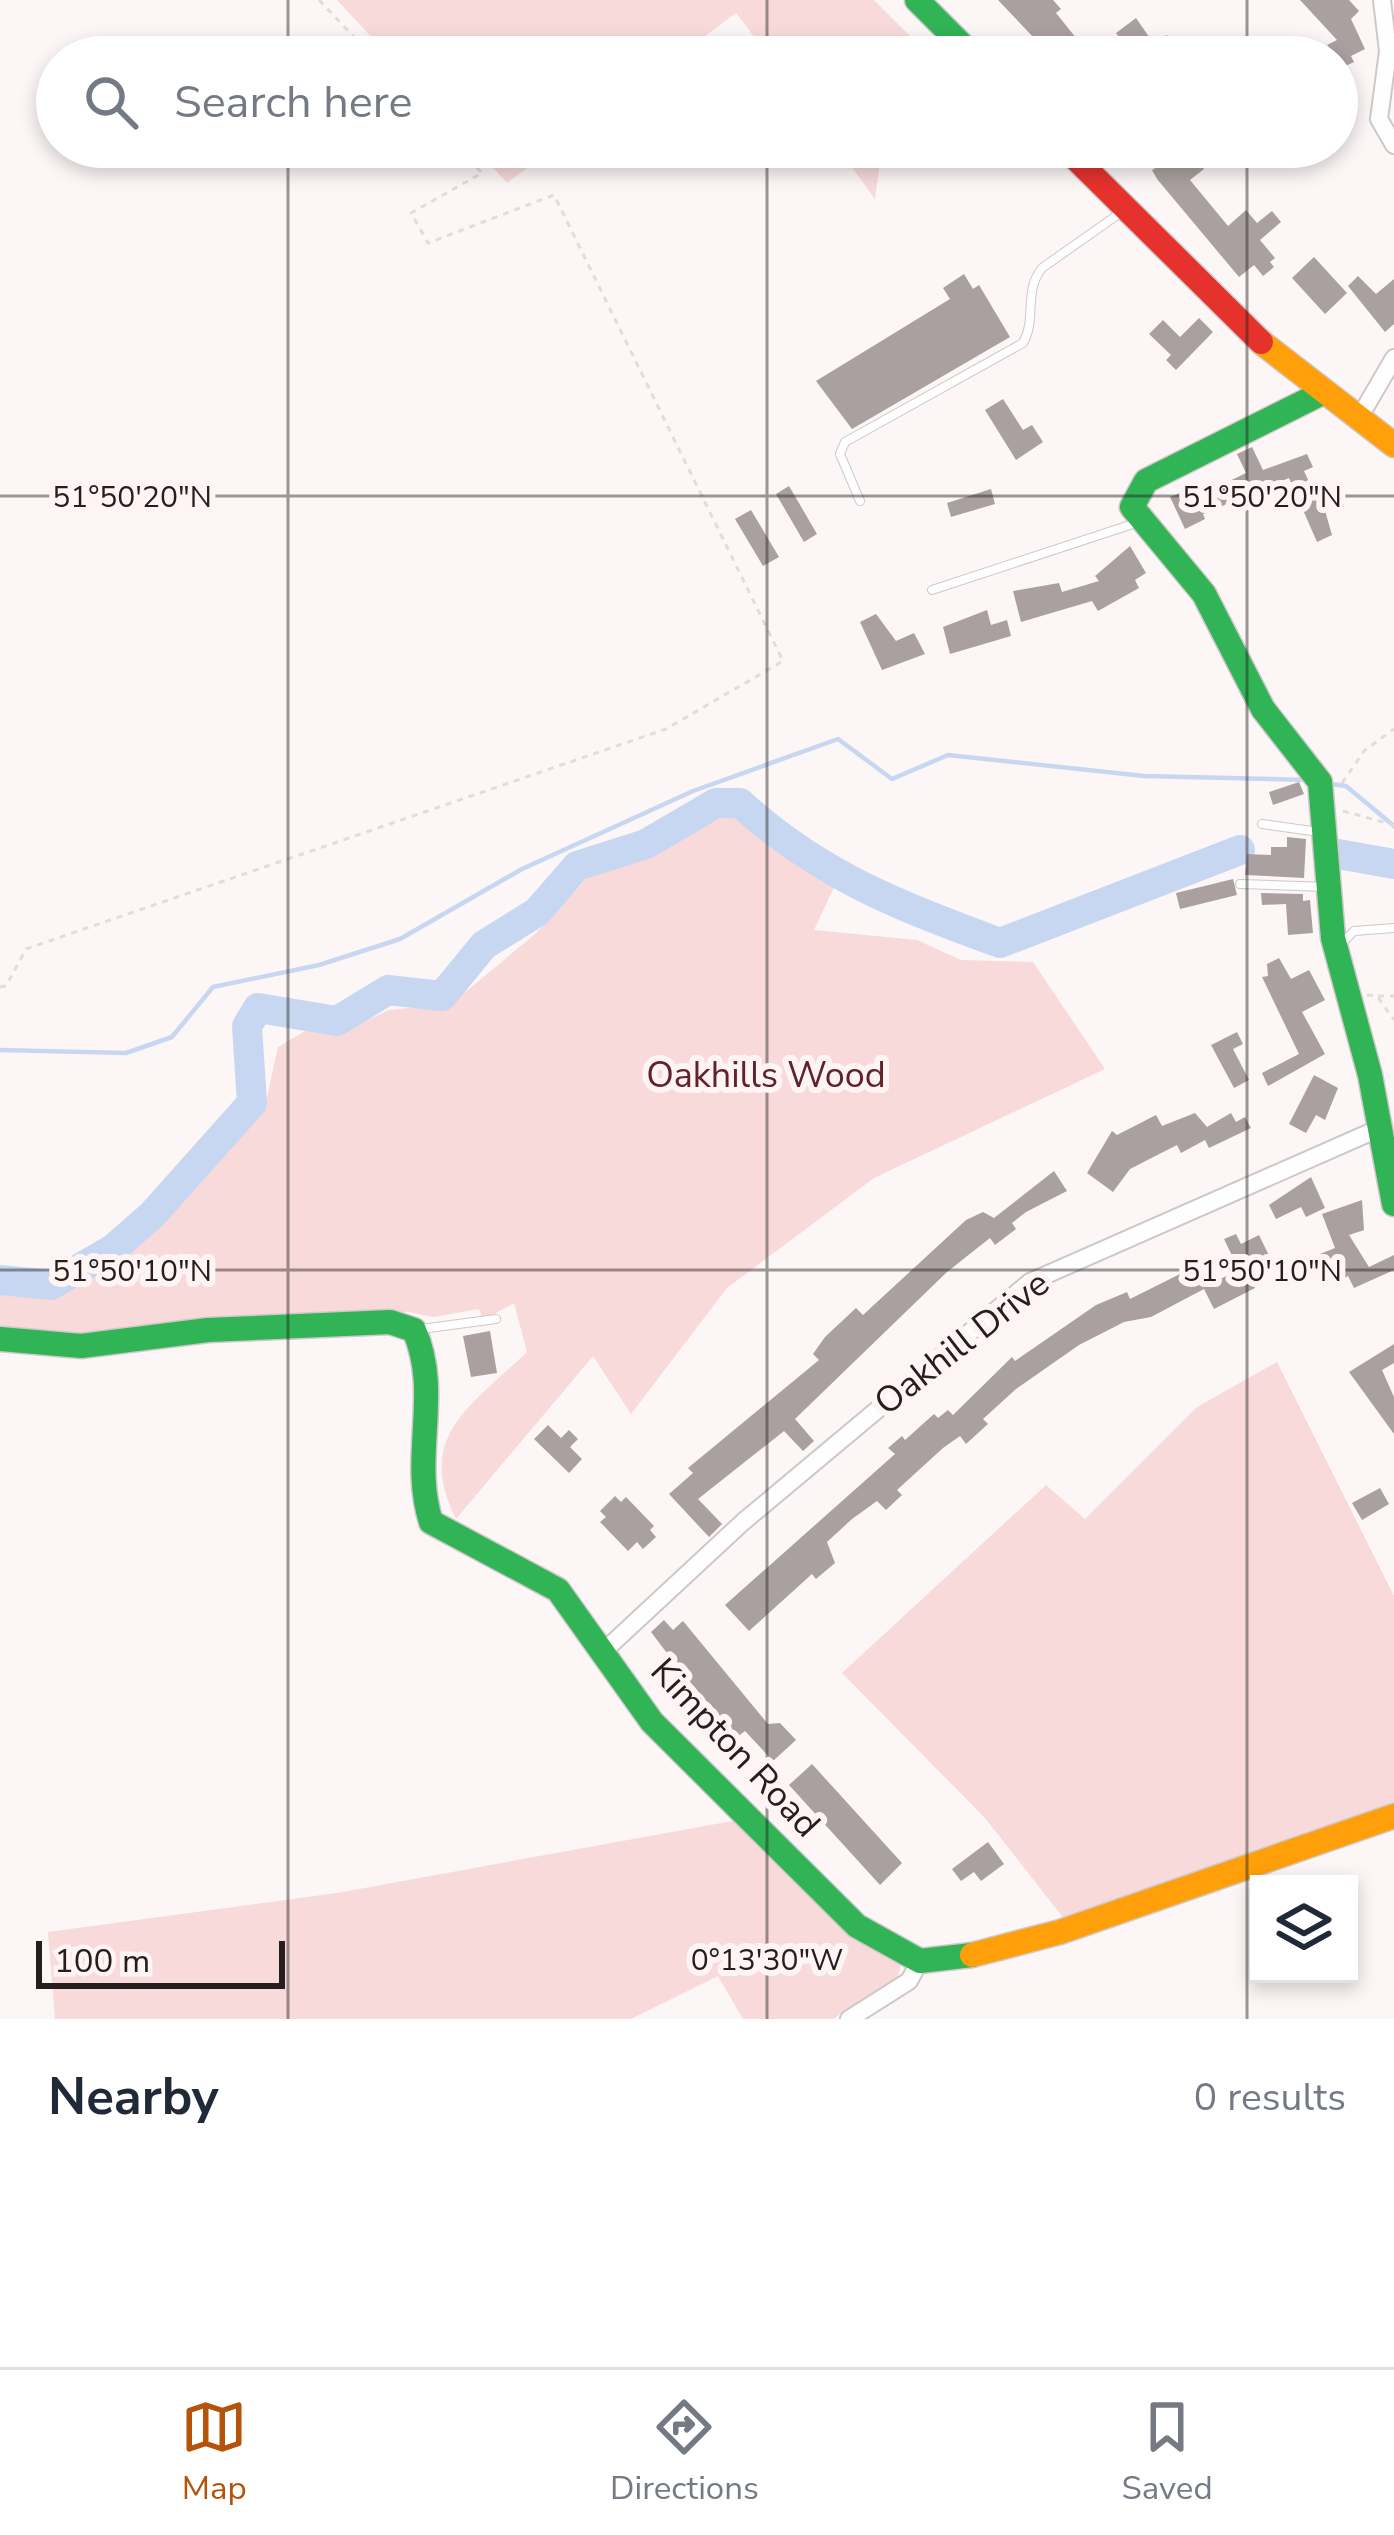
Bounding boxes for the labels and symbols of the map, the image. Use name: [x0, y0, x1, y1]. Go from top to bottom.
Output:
text: 51°50'20"N: [52, 477, 212, 518]
text: 51°50'20"N: [1182, 477, 1342, 518]
park label: Oakhills Wood: [646, 1051, 886, 1100]
text: 51°50'10"N: [52, 1251, 212, 1292]
text: 51°50'10"N: [1182, 1251, 1342, 1292]
street label: Oakhill Drive: [864, 1259, 1060, 1427]
street label: Kimpton Road: [639, 1648, 831, 1848]
scale bar: [36, 1935, 285, 1988]
text: 0°13'30"W: [691, 1940, 843, 1981]

